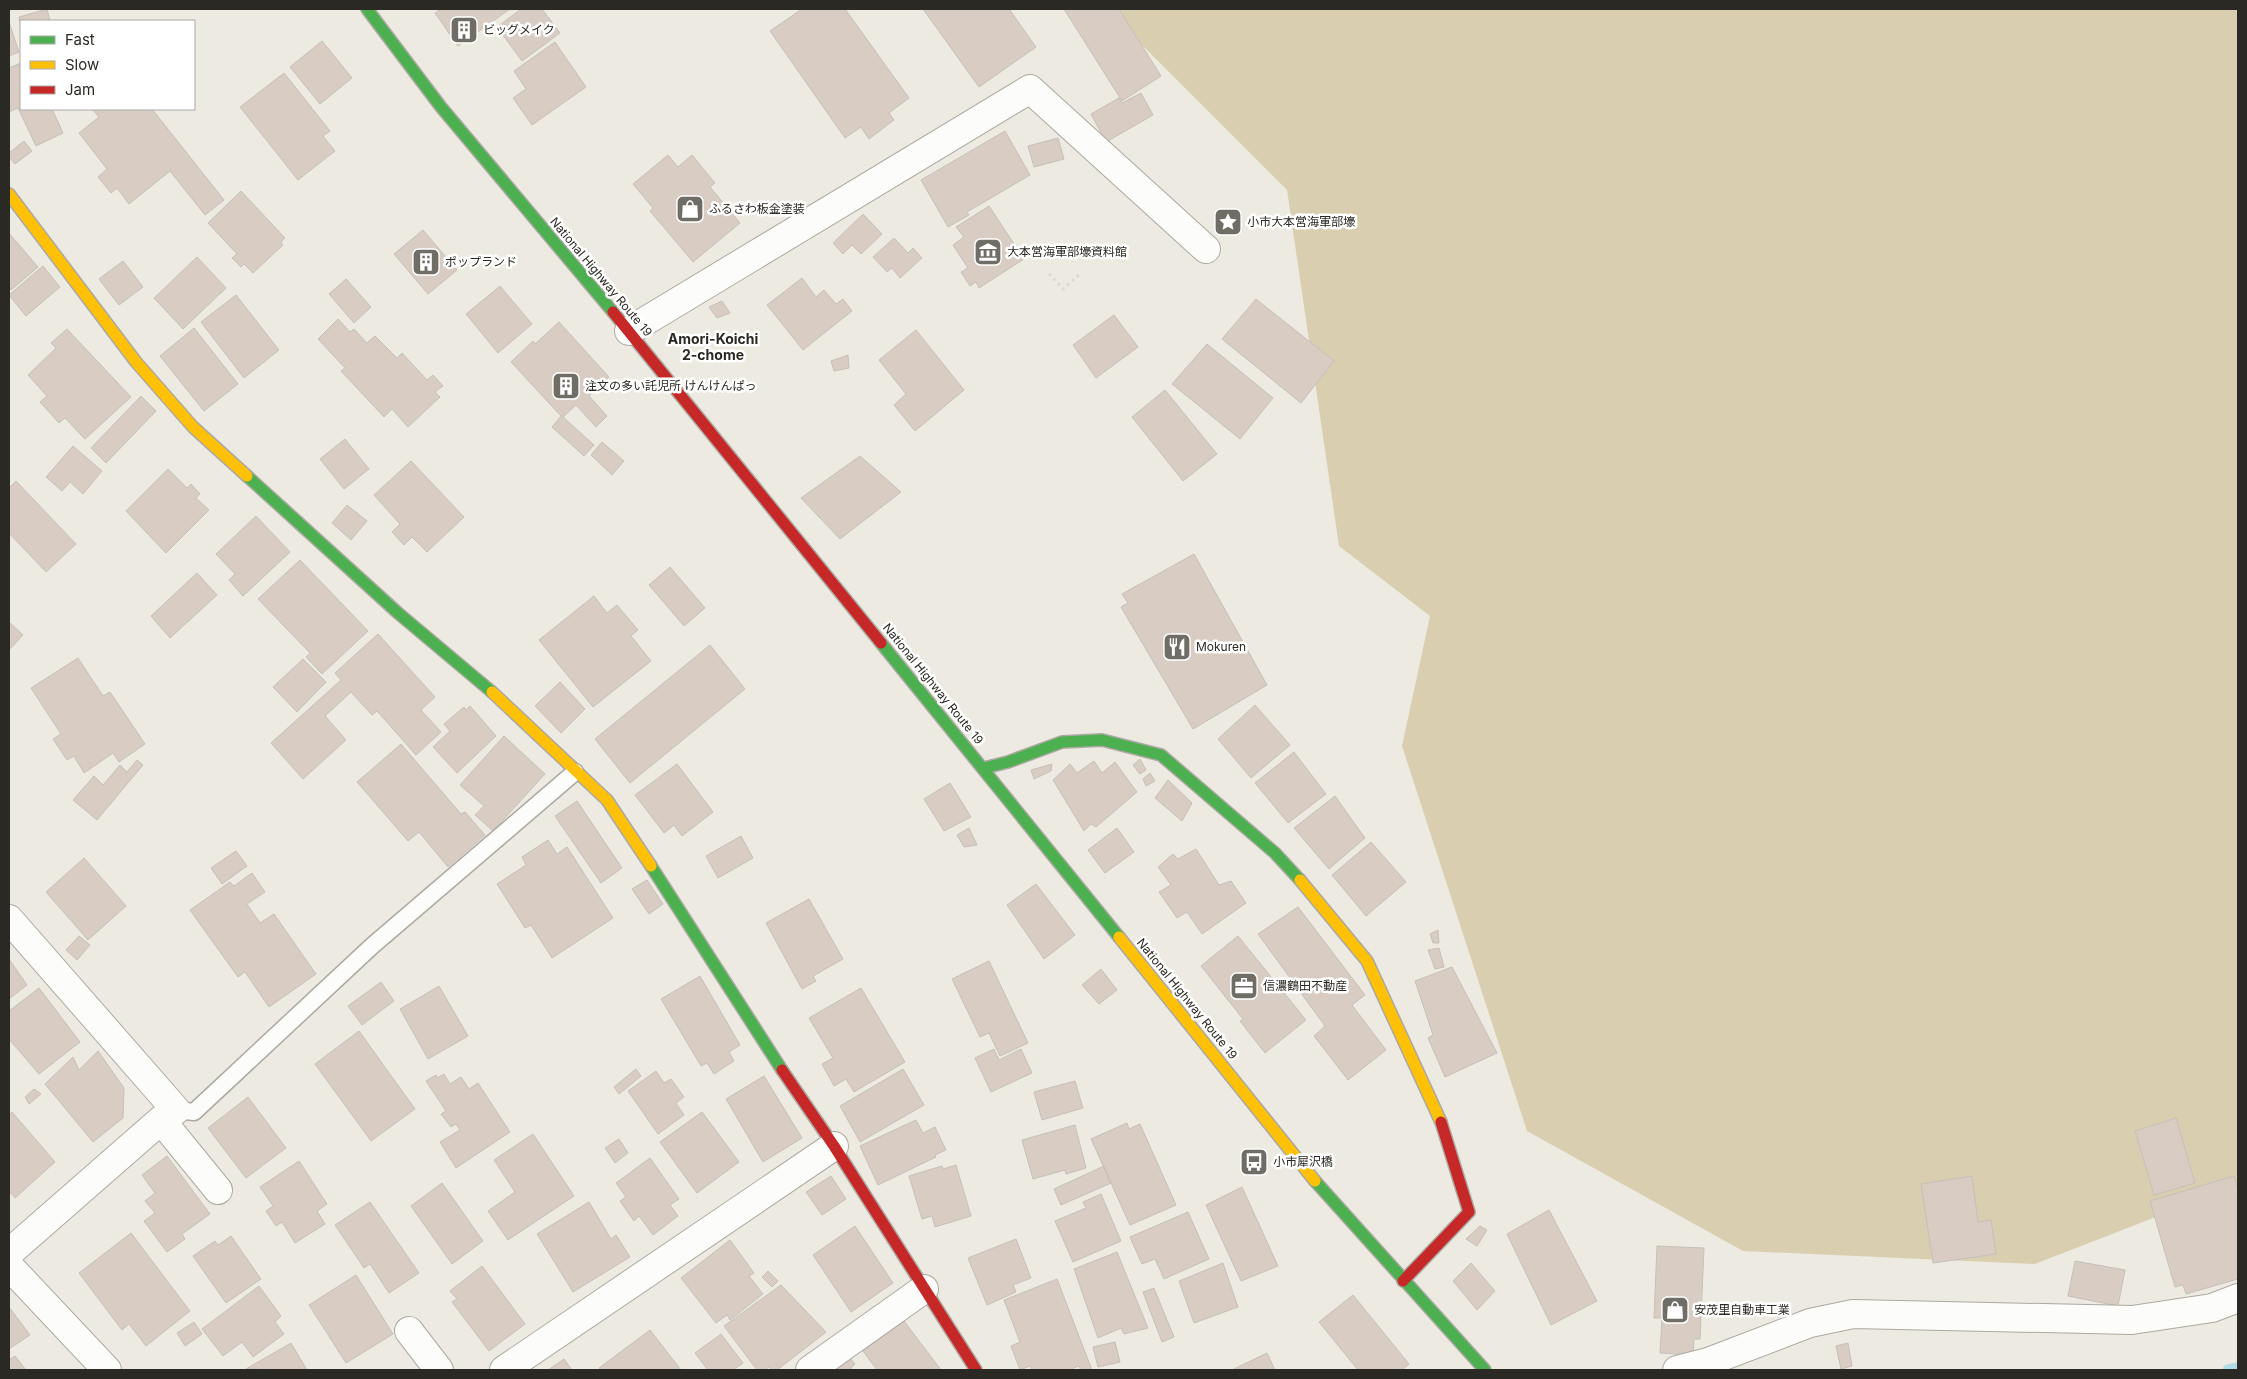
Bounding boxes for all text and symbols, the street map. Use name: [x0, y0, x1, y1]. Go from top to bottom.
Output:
building icon: ビッグメイク: [449, 15, 479, 45]
legend: [20, 20, 195, 110]
place label: ビッグメイク: [483, 22, 555, 37]
text: Fast: [65, 30, 95, 49]
text: Slow: [65, 55, 99, 74]
text: Jam: [65, 80, 95, 99]
shop icon: ふるさわ板金塗装: [675, 194, 705, 224]
place label: ふるさわ板金塗装: [709, 201, 805, 216]
place icon: 小市大本営海軍部壕: [1213, 207, 1243, 237]
street label: National Highway Route 19: [547, 214, 656, 339]
place label: 小市大本営海軍部壕: [1247, 214, 1356, 229]
museum icon: 大本営海軍部壕資料館: [973, 237, 1003, 267]
place label: 大本営海軍部壕資料館: [1007, 244, 1127, 259]
building icon: ポップランド: [411, 247, 441, 277]
place label: ポップランド: [445, 254, 517, 269]
district label: Amori-Koichi 2-chome: [668, 330, 759, 363]
building icon: 注文の多い託児所 けんけんぱっ: [551, 371, 581, 401]
place label: 注文の多い託児所 けんけんぱっ: [585, 378, 756, 393]
street label: National Highway Route 19: [880, 620, 987, 747]
restaurant icon: Mokuren: [1162, 632, 1192, 662]
place label: Mokuren: [1196, 639, 1246, 654]
street label: National Highway Route 19: [1134, 935, 1241, 1062]
office icon: 信濃鶴田不動産: [1229, 971, 1259, 1001]
place label: 信濃鶴田不動産: [1263, 978, 1347, 993]
bus stop icon: 小市犀沢橋: [1239, 1147, 1269, 1177]
place label: 小市犀沢橋: [1273, 1154, 1333, 1169]
shop icon: 安茂里自動車工業: [1660, 1295, 1690, 1325]
place label: 安茂里自動車工業: [1694, 1302, 1790, 1317]

